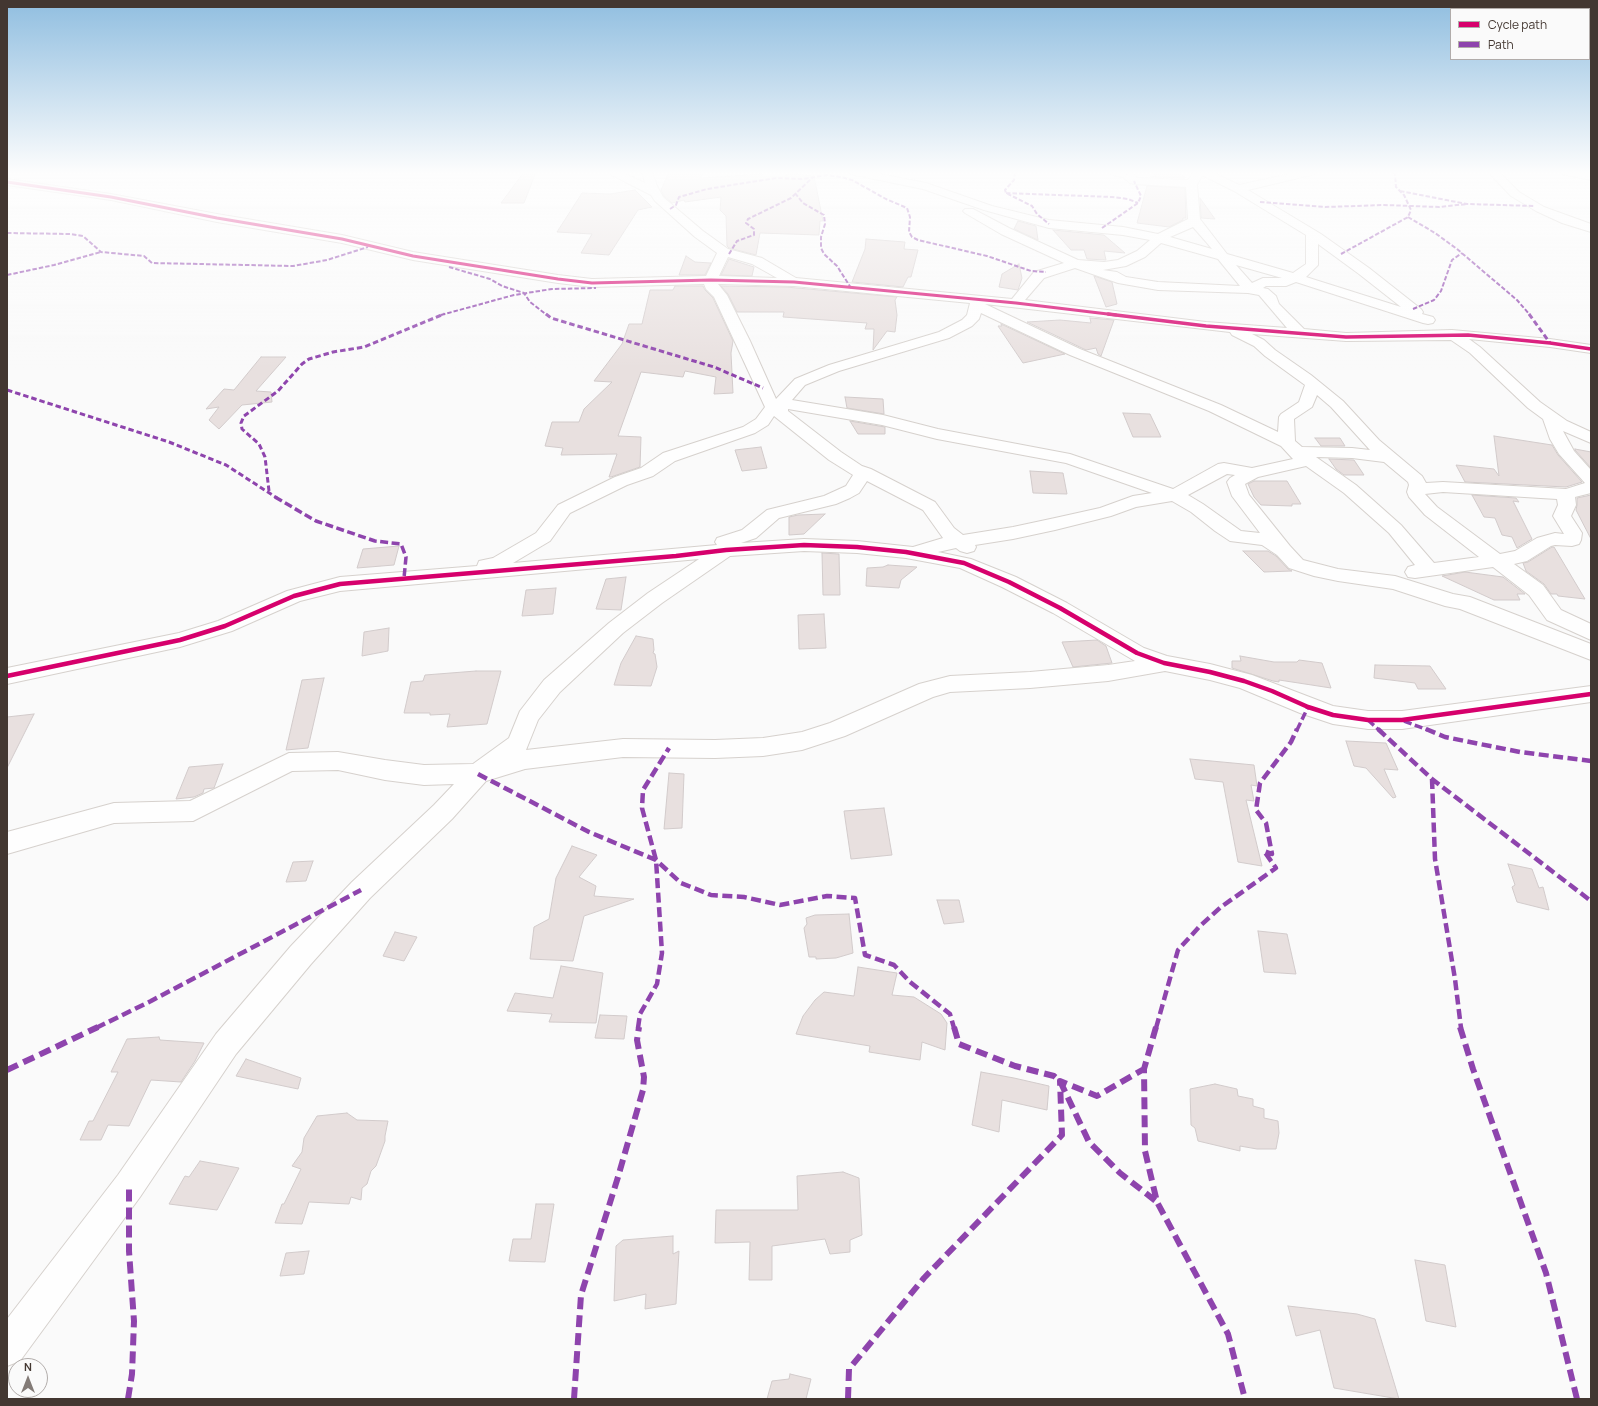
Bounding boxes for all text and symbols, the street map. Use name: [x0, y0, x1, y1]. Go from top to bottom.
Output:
legend: [1450, 8, 1590, 60]
text: Cycle path: [1488, 16, 1547, 33]
text: Path: [1488, 36, 1514, 53]
north arrow: [8, 1358, 48, 1398]
text: N: [24, 1359, 32, 1374]

